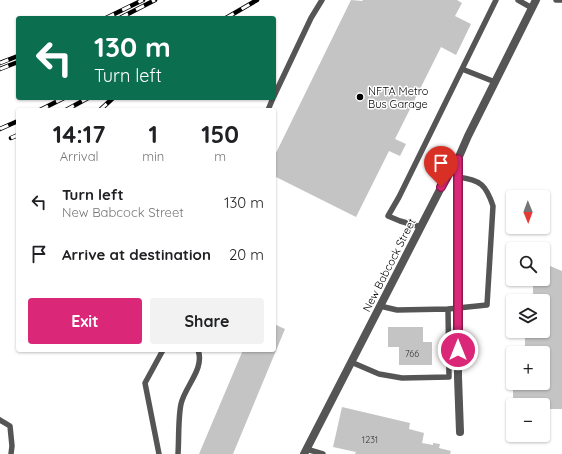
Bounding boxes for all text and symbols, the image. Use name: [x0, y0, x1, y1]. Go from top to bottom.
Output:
text: 130 m: [94, 29, 171, 64]
icon: left: [28, 32, 80, 84]
text: Turn left: [94, 64, 162, 87]
place label: NFTA Metro Bus Garage: [368, 84, 429, 111]
marker: NFTA Metro Bus Garage: [355, 92, 365, 102]
text: 14:17: [53, 119, 105, 149]
text: 1: [149, 119, 158, 149]
text: 150: [201, 119, 239, 149]
pin: [424, 146, 458, 187]
text: Arrival: [60, 148, 99, 164]
text: min: [142, 148, 164, 164]
text: m: [214, 148, 226, 164]
icon: arrive: [430, 152, 452, 174]
text: Turn left: [62, 185, 124, 204]
north arrow: [506, 190, 550, 234]
map controls: [506, 190, 550, 442]
icon: left: [28, 191, 50, 213]
text: 130 m: [224, 193, 264, 212]
text: New Babcock Street: [62, 204, 184, 220]
street label: New Babcock Street: [359, 216, 419, 314]
button: search: [506, 242, 550, 286]
icon: arrive: [28, 243, 50, 265]
text: Arrive at destination: [62, 245, 211, 264]
text: 20 m: [229, 245, 264, 264]
button: layers: [506, 294, 550, 338]
button: Exit: [28, 298, 142, 344]
button: Share: [150, 298, 264, 344]
position arrow: [437, 329, 479, 371]
button: +: [506, 346, 550, 390]
house number: 766: [405, 348, 419, 359]
button: −: [506, 398, 550, 442]
house number: 1231: [362, 434, 378, 445]

